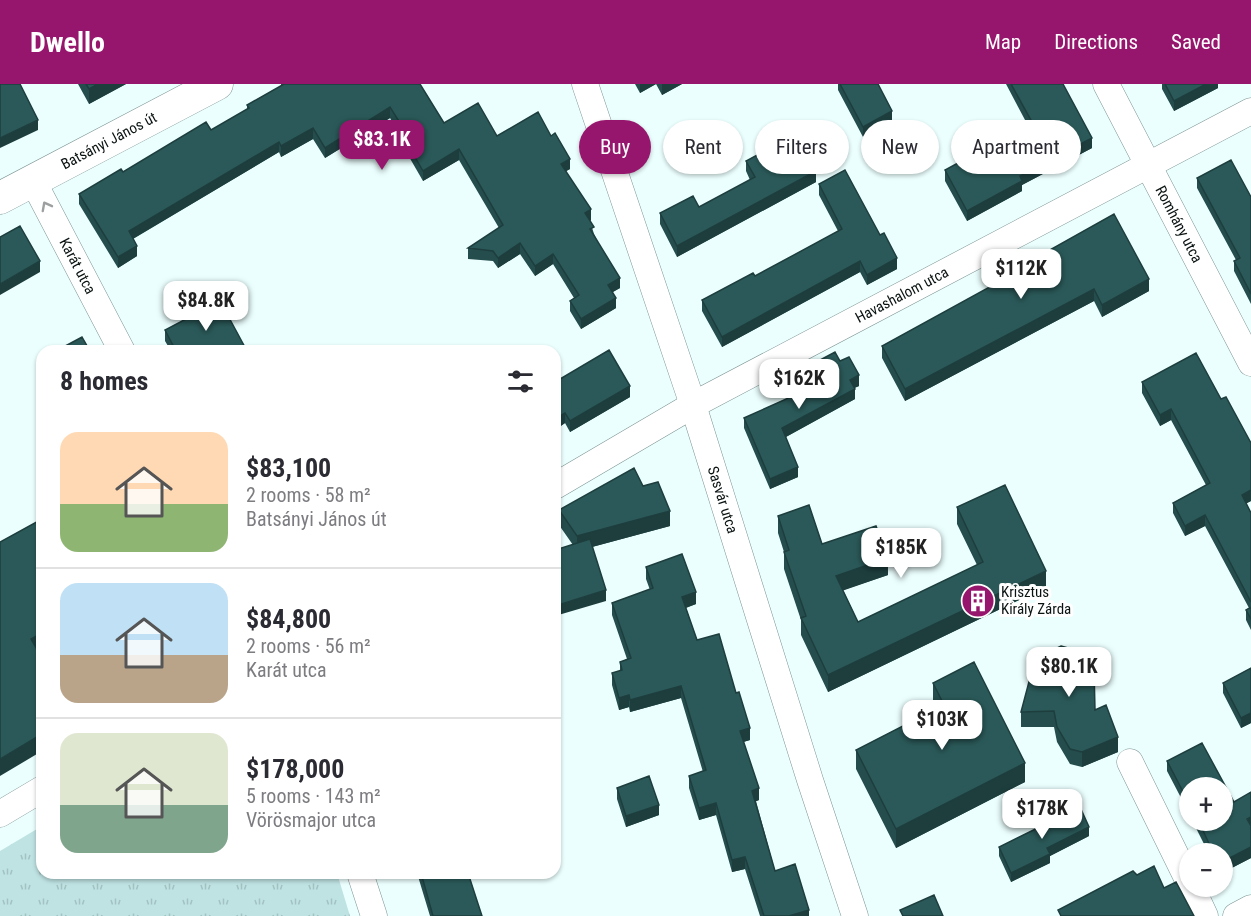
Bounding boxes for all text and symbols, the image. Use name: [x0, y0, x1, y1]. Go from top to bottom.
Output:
text: Dwello: [30, 26, 105, 59]
text: Map: [985, 30, 1021, 54]
text: Directions: [1054, 30, 1138, 54]
text: Saved: [1171, 30, 1221, 54]
street label: Batsányi János út: [58, 108, 160, 173]
pin: $83.1K: [333, 120, 431, 171]
chip: Buy: [579, 120, 651, 174]
chip: Rent: [663, 120, 743, 174]
chip: Filters: [755, 120, 849, 174]
chip: New: [861, 120, 939, 174]
chip: Apartment: [951, 120, 1081, 174]
text: $83.1K: [353, 127, 411, 151]
street label: Romhány utca: [1151, 183, 1206, 266]
one-way arrow: [42, 202, 53, 212]
street label: Karát utca: [56, 235, 100, 297]
pin: $112K: [979, 249, 1063, 300]
text: $112K: [995, 256, 1047, 280]
street label: Havashalom utca: [852, 263, 951, 327]
pin: $84.8K: [157, 281, 255, 332]
text: $84.8K: [177, 288, 235, 312]
pin: $162K: [757, 359, 841, 410]
icon: filters: [504, 365, 537, 398]
text: 8 homes: [60, 366, 148, 396]
text: $162K: [773, 366, 825, 390]
text: $83,100: [246, 453, 331, 483]
icon: home: [108, 456, 180, 528]
street label: Sasvár utca: [704, 464, 741, 536]
text: 2 rooms · 58 m²: [246, 483, 371, 507]
text: Batsányi János út: [246, 507, 387, 531]
pin: $185K: [859, 528, 943, 579]
text: $185K: [875, 535, 927, 559]
building icon: Krisztus Király Zárda: [960, 583, 996, 619]
place label: Krisztus Király Zárda: [1001, 583, 1071, 618]
text: $84,800: [246, 604, 331, 634]
icon: home: [108, 607, 180, 679]
text: 2 rooms · 56 m²: [246, 634, 371, 658]
pin: $80.1K: [1020, 647, 1118, 698]
text: $80.1K: [1040, 654, 1098, 678]
text: Karát utca: [246, 658, 327, 682]
pin: $103K: [900, 700, 984, 751]
text: $103K: [916, 707, 968, 731]
text: $178,000: [246, 754, 344, 784]
icon: home: [108, 757, 180, 829]
map controls: [1179, 777, 1233, 897]
button: +: [1179, 777, 1233, 831]
text: 5 rooms · 143 m²: [246, 784, 381, 808]
pin: $178K: [1000, 789, 1084, 840]
text: $178K: [1016, 796, 1068, 820]
text: Vörösmajor utca: [246, 808, 376, 832]
button: −: [1179, 843, 1233, 897]

